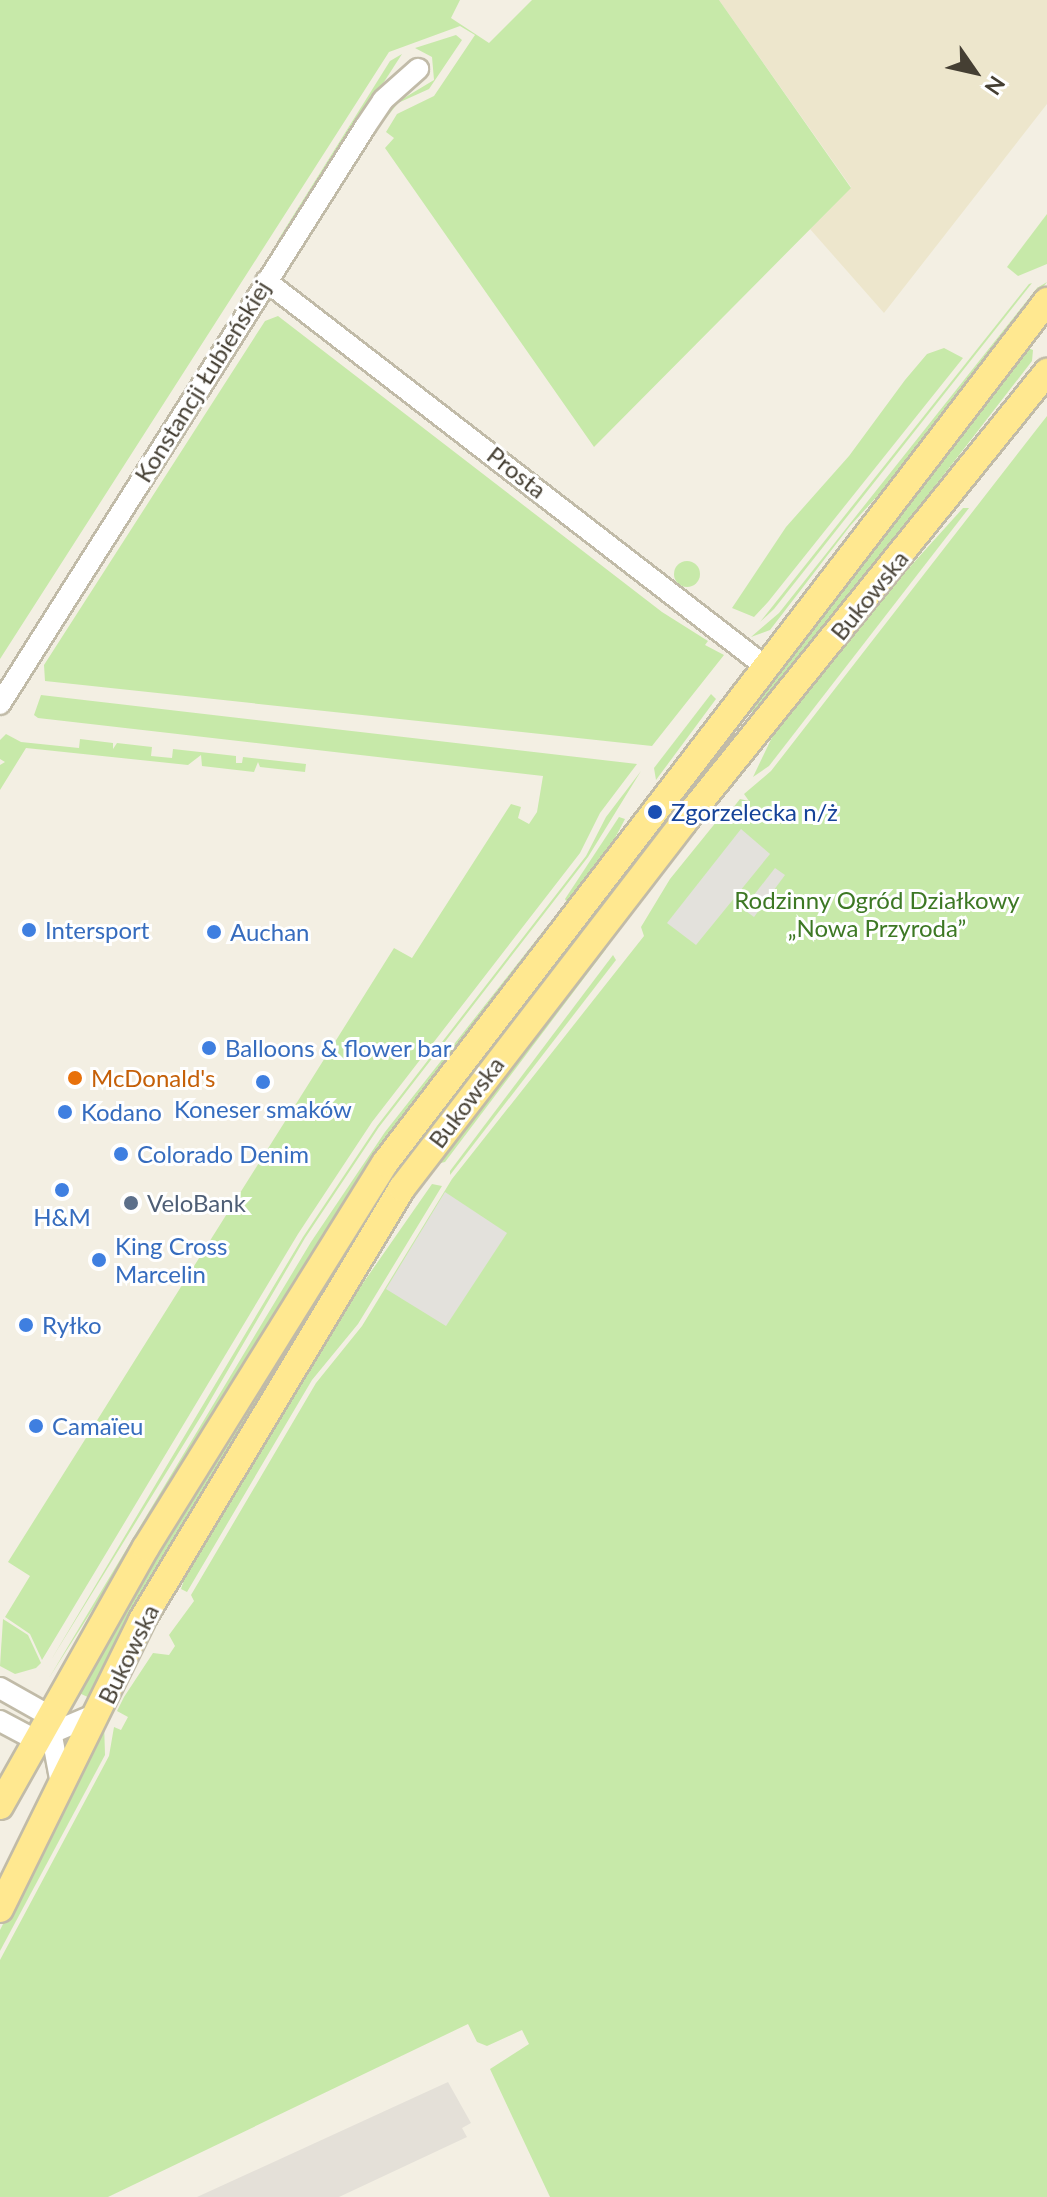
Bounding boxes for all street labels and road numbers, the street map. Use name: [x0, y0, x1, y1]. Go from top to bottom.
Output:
street label: Konstancji Łubieńskiej: [128, 275, 276, 487]
street label: Prosta: [482, 440, 552, 504]
street label: Bukowska: [824, 544, 914, 646]
street label: Bukowska: [422, 1051, 510, 1153]
street label: Bukowska: [92, 1600, 164, 1708]

